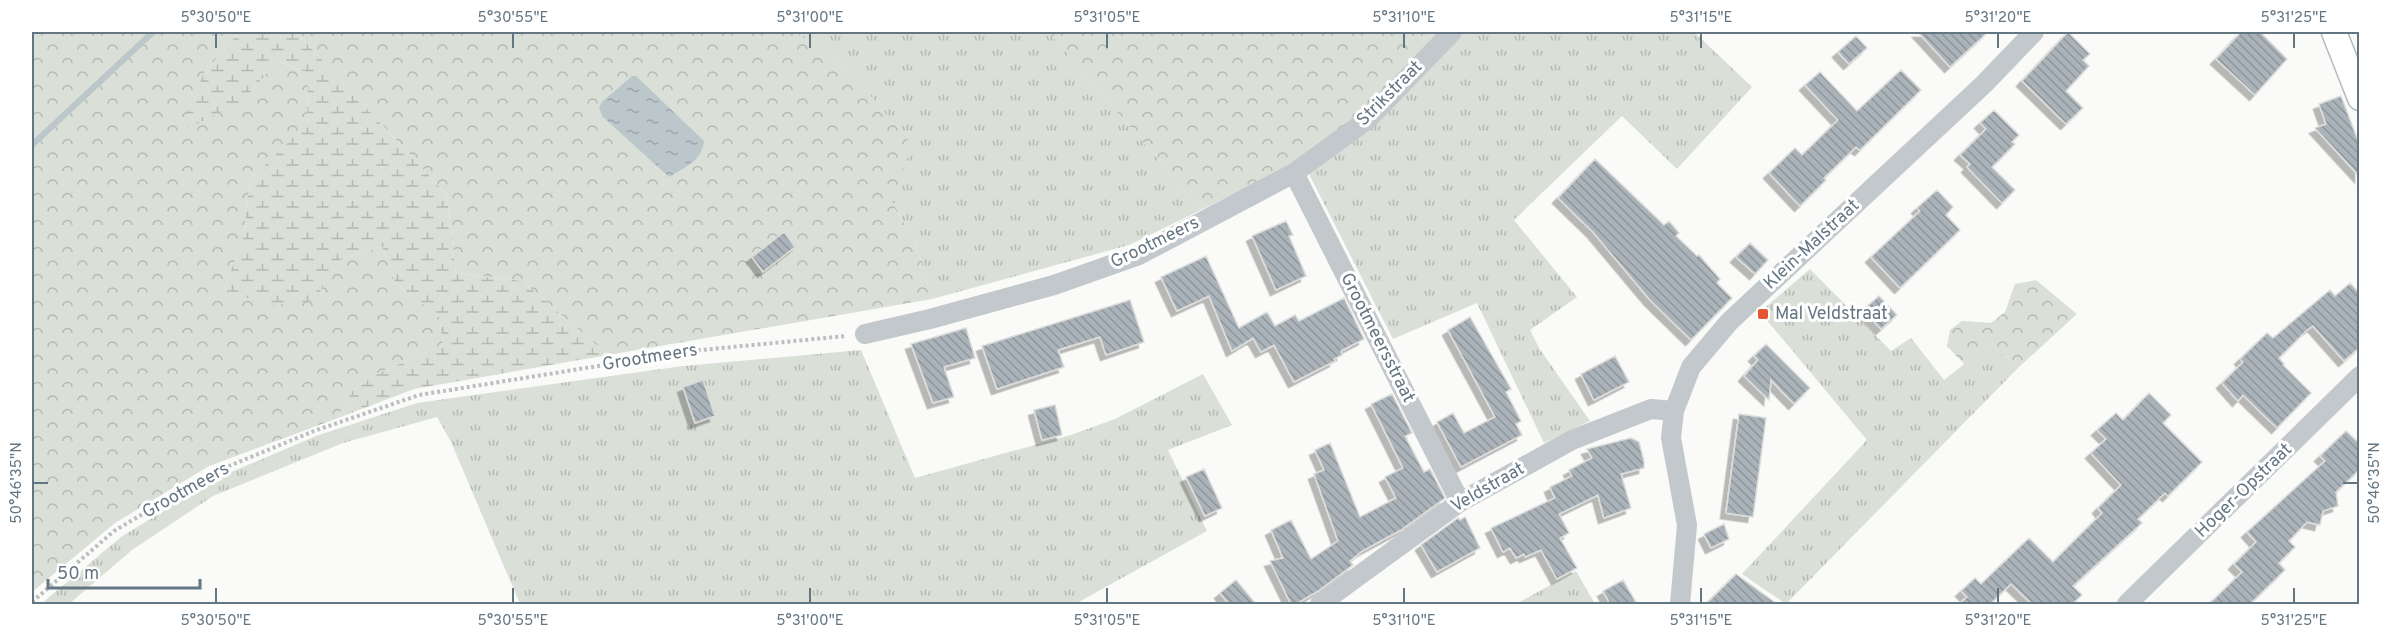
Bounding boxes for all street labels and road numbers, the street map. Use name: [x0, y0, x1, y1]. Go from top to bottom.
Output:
street label: Strikstraat: [1352, 56, 1428, 132]
street label: Klein-Malstraat: [1759, 195, 1865, 295]
street label: Grootmeers: [1107, 212, 1203, 274]
street label: Grootmeersstraat: [1334, 269, 1420, 407]
street label: Grootmeers: [601, 339, 699, 377]
street label: Hoger-Opstraat: [2191, 439, 2297, 543]
street label: Grootmeers: [138, 458, 234, 524]
street label: Veldstraat: [1447, 458, 1529, 518]

